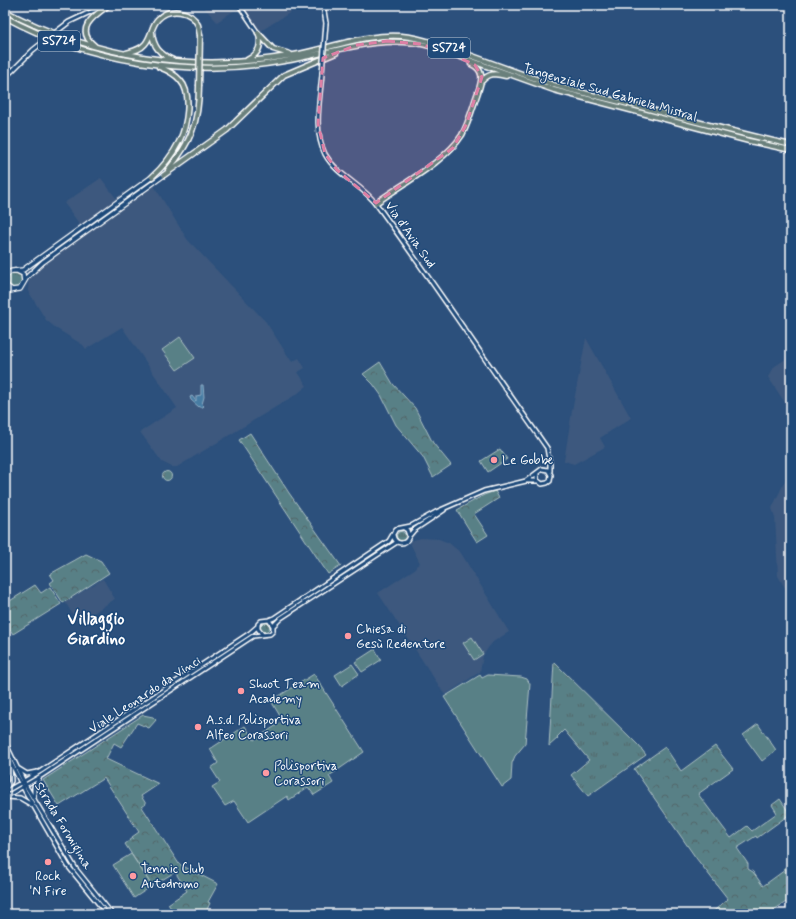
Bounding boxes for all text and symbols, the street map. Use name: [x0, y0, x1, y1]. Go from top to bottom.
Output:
road number: SS724: [38, 31, 80, 51]
road number: SS724: [428, 38, 470, 58]
street label: Tangenziale Sud Gabriela Mistral: [521, 60, 699, 127]
street label: Via d'Avia Sud: [381, 198, 439, 272]
place label: Le Gobbe: [502, 452, 554, 469]
marker: Le Gobbe: [489, 455, 499, 465]
district label: Villaggio Giardino: [67, 608, 125, 650]
place label: Chiesa di Gesù Redentore: [356, 621, 445, 653]
marker: Chiesa di Gesù Redentore: [343, 631, 353, 641]
street label: Viale Leonardo da Vinci: [86, 652, 204, 738]
place label: Shoot Team Academy: [249, 676, 320, 708]
marker: Shoot Team Academy: [236, 686, 246, 696]
place label: A.s.d. Polisportiva Alfeo Corassori: [206, 712, 302, 744]
marker: A.s.d. Polisportiva Alfeo Corassori: [193, 722, 203, 732]
place label: Polisportiva Corassori: [274, 758, 338, 790]
marker: Polisportiva Corassori: [261, 768, 271, 778]
street label: Strada Formigina: [28, 779, 96, 874]
marker: Rock 'N Fire: [43, 857, 53, 867]
place label: Tennic Club Autodromo: [141, 861, 204, 893]
place label: Rock 'N Fire: [29, 868, 67, 900]
marker: Tennic Club Autodromo: [128, 871, 138, 881]

